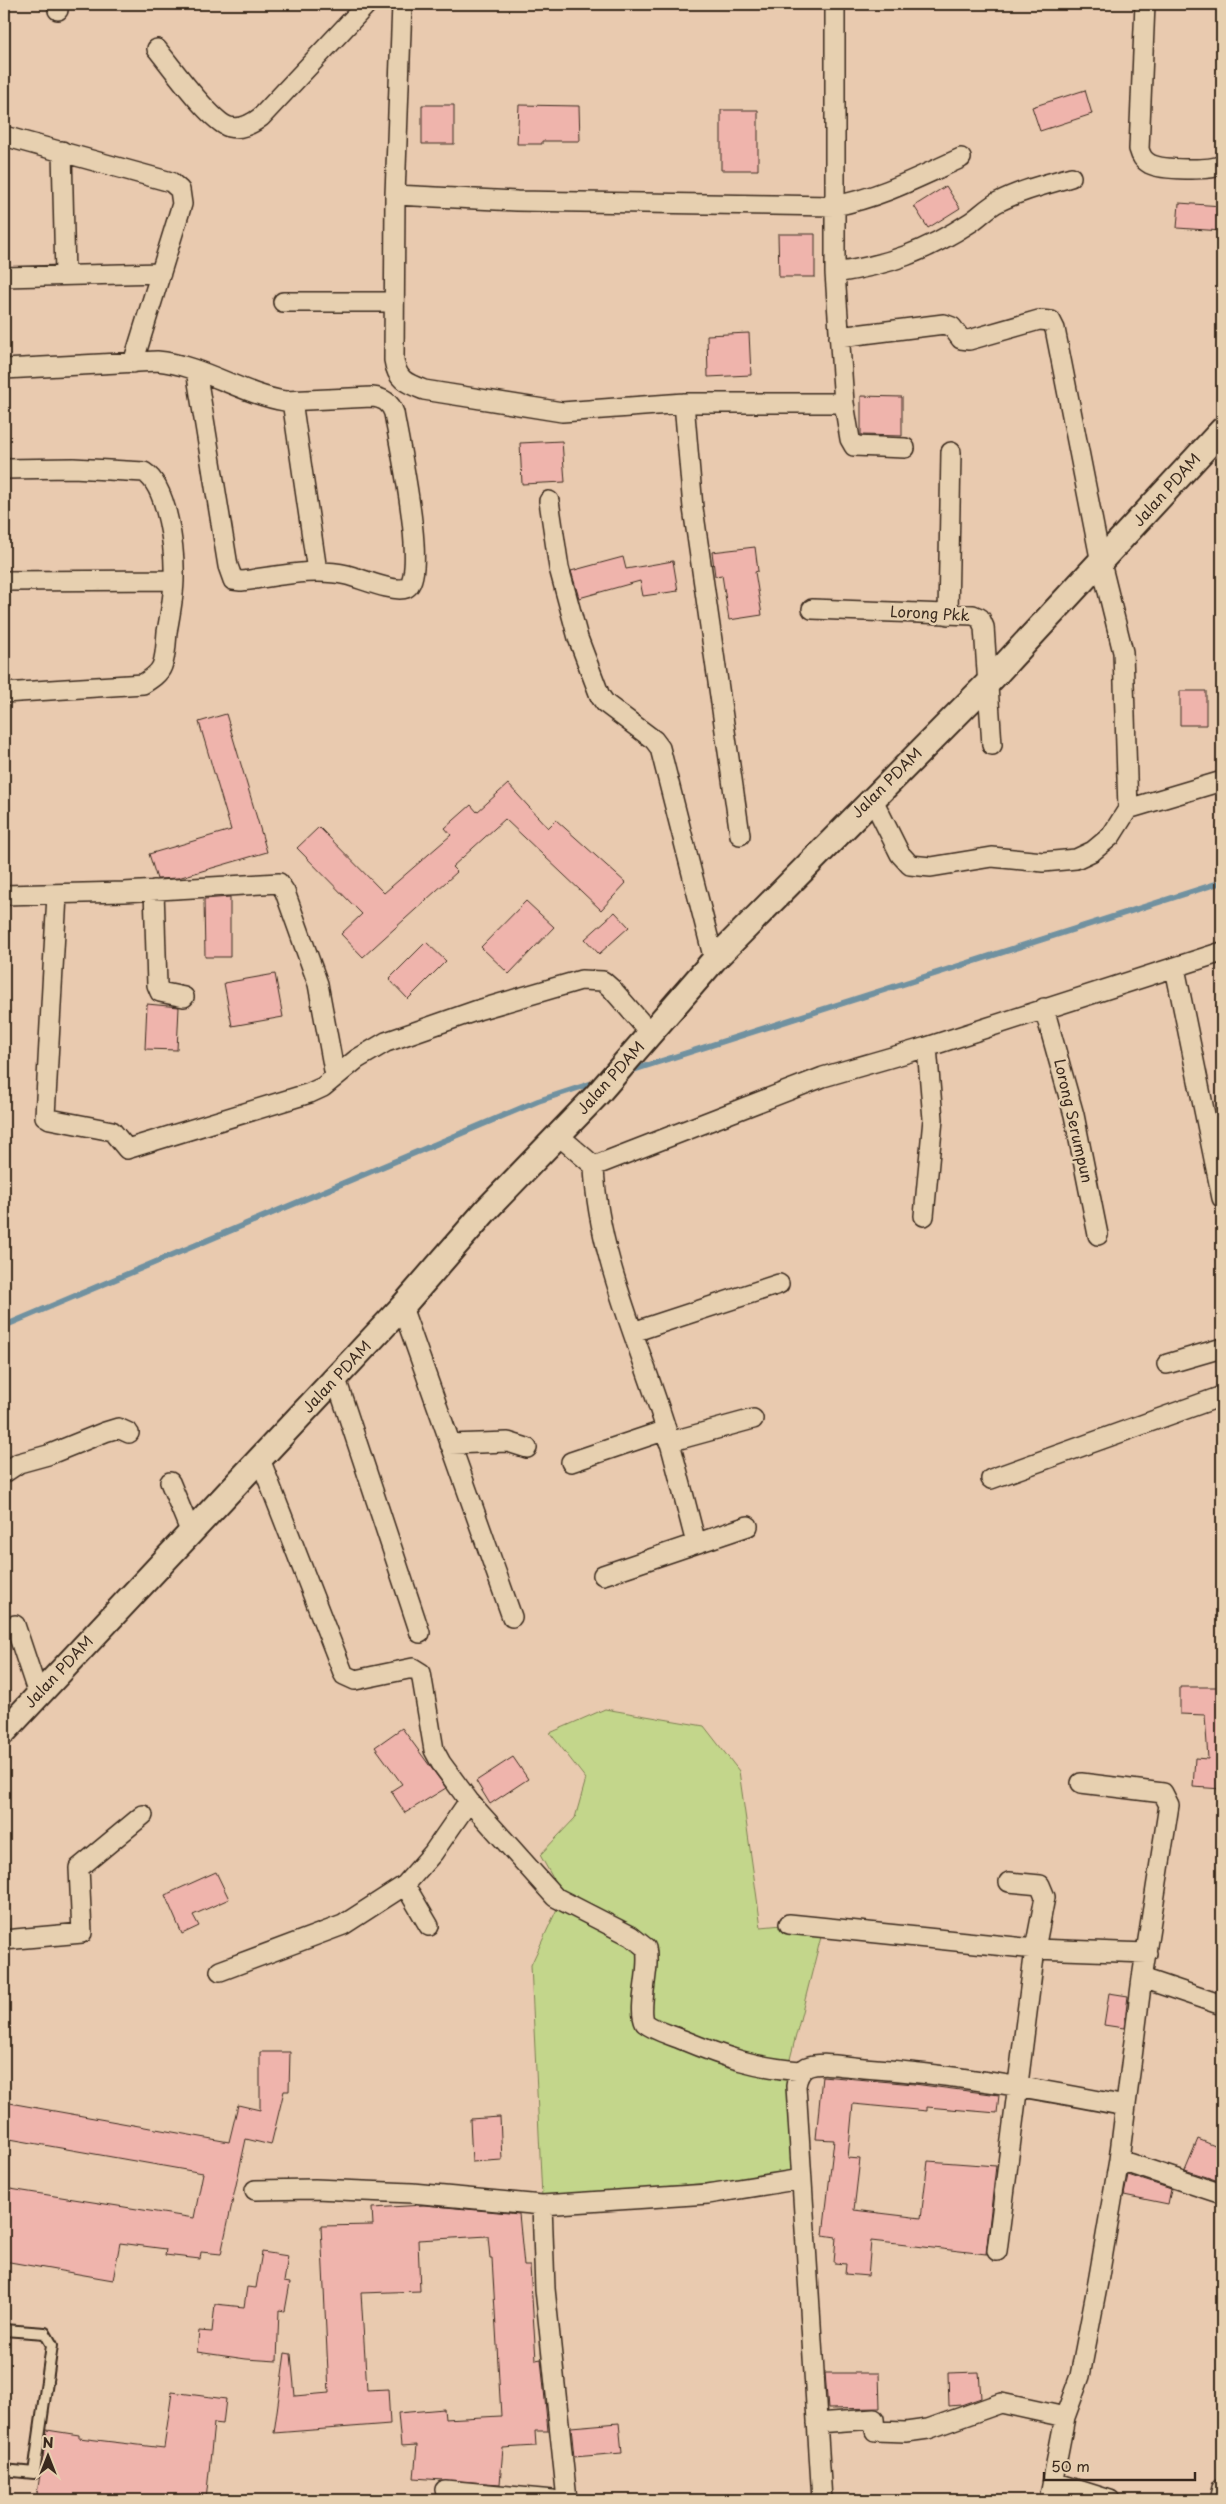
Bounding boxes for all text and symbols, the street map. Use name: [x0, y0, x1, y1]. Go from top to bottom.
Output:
street label: Jalan PDAM: [1127, 447, 1205, 531]
street label: Lorong Pkk: [890, 599, 971, 626]
street label: Jalan PDAM: [845, 741, 927, 823]
street label: Jalan PDAM: [571, 1035, 649, 1119]
street label: Lorong Serumpun: [1049, 1056, 1100, 1185]
street label: Jalan PDAM: [296, 1335, 376, 1417]
street label: Jalan PDAM: [18, 1630, 98, 1712]
north arrow: [22, 2432, 72, 2482]
text: N: [42, 2432, 54, 2453]
scale bar: [1044, 2449, 1195, 2481]
text: 50 m: [1051, 2454, 1090, 2477]

